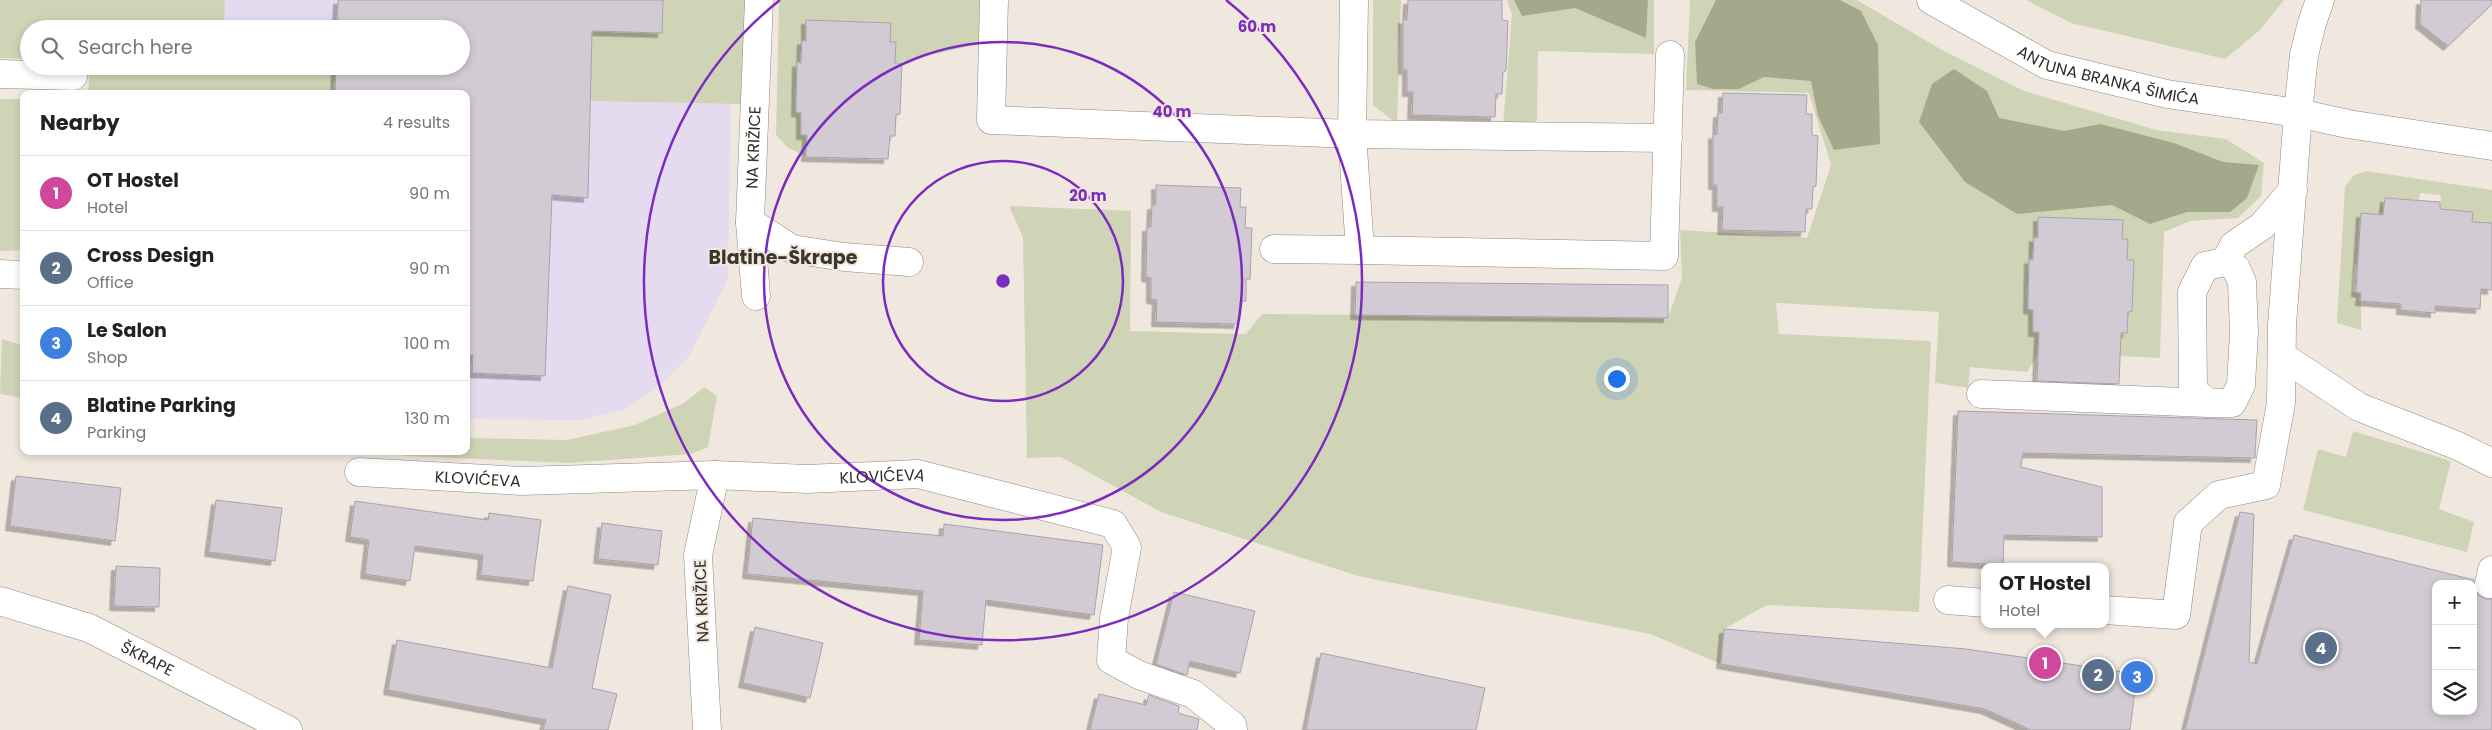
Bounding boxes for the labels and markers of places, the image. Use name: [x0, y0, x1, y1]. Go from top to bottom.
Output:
centre of rings: [994, 272, 1012, 290]
pin: 4: [2305, 629, 2337, 667]
pin: 1: [2029, 644, 2061, 682]
pin: 2: [2082, 656, 2114, 694]
pin: 3: [2121, 658, 2153, 696]

